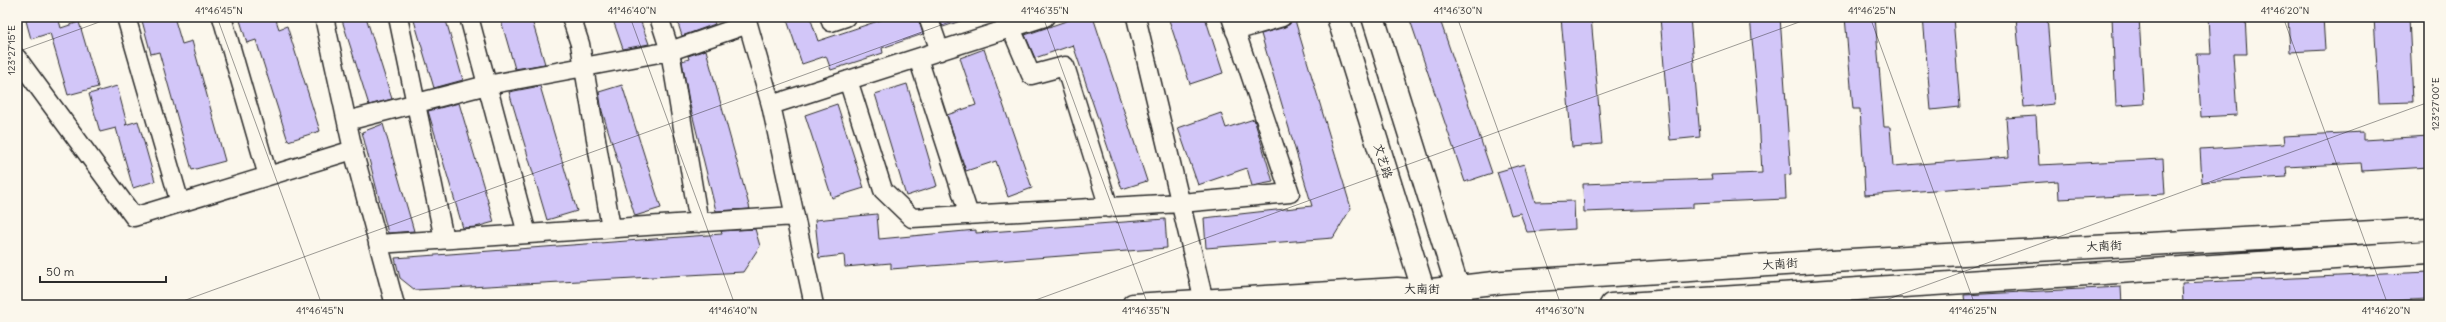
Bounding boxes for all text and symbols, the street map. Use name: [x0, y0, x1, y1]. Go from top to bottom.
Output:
text: 41°46'45"N: [195, 4, 243, 17]
text: 41°46'40"N: [608, 4, 656, 17]
text: 41°46'35"N: [1021, 4, 1069, 17]
text: 41°46'30"N: [1434, 4, 1482, 17]
text: 41°46'25"N: [1848, 4, 1896, 17]
text: 41°46'20"N: [2261, 4, 2309, 17]
text: 123°27'15"E: [5, 25, 18, 75]
text: 123°27'00"E: [2429, 77, 2442, 131]
street label: 文艺路: [1371, 141, 1396, 180]
street label: 大南街: [2086, 237, 2122, 254]
street label: 大南街: [1761, 255, 1798, 272]
scale bar: [40, 258, 166, 284]
text: 50 m: [46, 264, 75, 279]
street label: 大南街: [1404, 281, 1440, 296]
text: 41°46'45"N: [296, 304, 344, 317]
text: 41°46'40"N: [709, 304, 757, 317]
text: 41°46'35"N: [1122, 304, 1170, 317]
text: 41°46'30"N: [1536, 304, 1584, 317]
text: 41°46'25"N: [1949, 304, 1997, 317]
text: 41°46'20"N: [2362, 304, 2410, 317]

